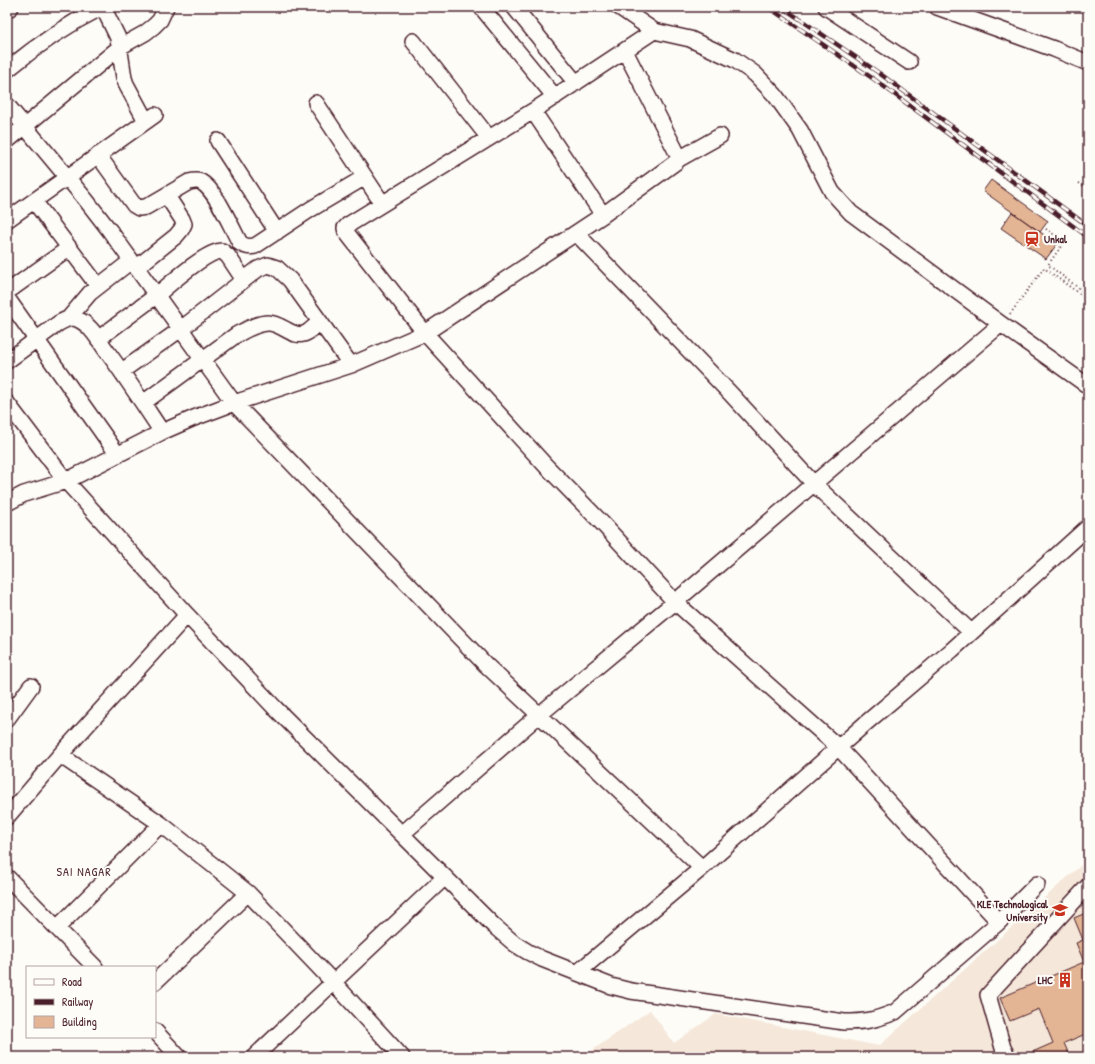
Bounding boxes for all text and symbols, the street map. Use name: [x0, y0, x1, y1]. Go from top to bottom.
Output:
station icon: Unkal: [1023, 230, 1041, 248]
place label: Unkal: [1044, 232, 1068, 246]
district label: SAI NAGAR: [56, 863, 112, 880]
place label: KLE Technological University: [977, 897, 1049, 925]
school or university icon: KLE Technological University: [1051, 901, 1069, 919]
legend: [26, 966, 156, 1038]
building icon: LHC: [1056, 971, 1074, 989]
text: Road: [62, 973, 82, 990]
place label: LHC: [1038, 973, 1053, 987]
text: Railway: [62, 993, 93, 1010]
text: Building: [62, 1013, 97, 1030]

